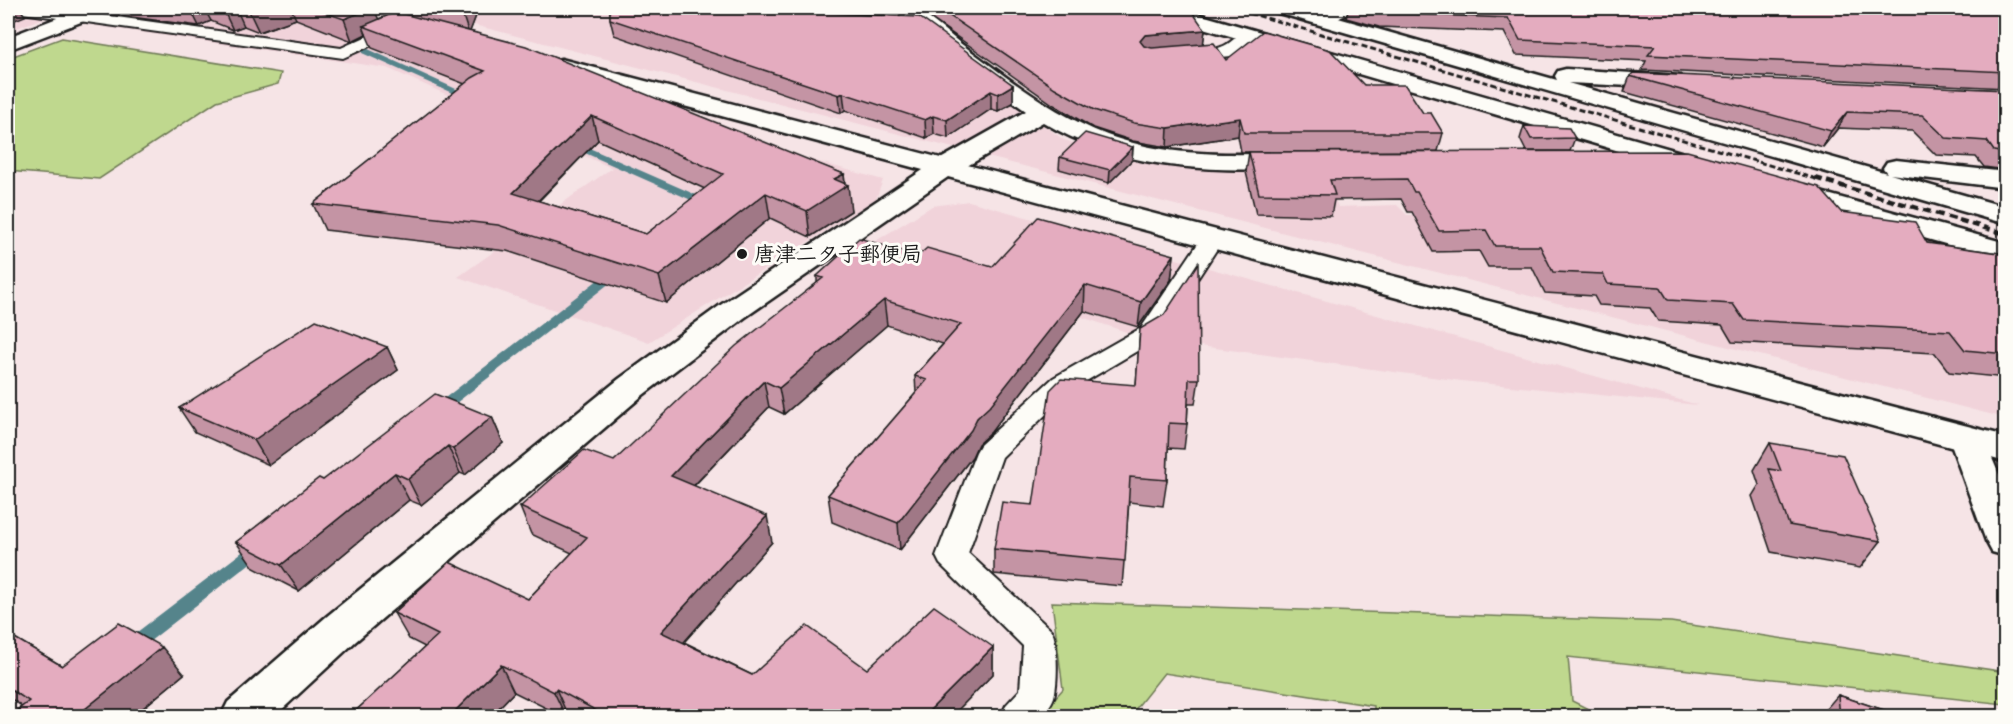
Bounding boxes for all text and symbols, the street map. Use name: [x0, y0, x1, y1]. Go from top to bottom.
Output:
place label: 唐津二タ子郵便局: [754, 239, 922, 272]
marker: 唐津二タ子郵便局: [735, 247, 749, 261]

